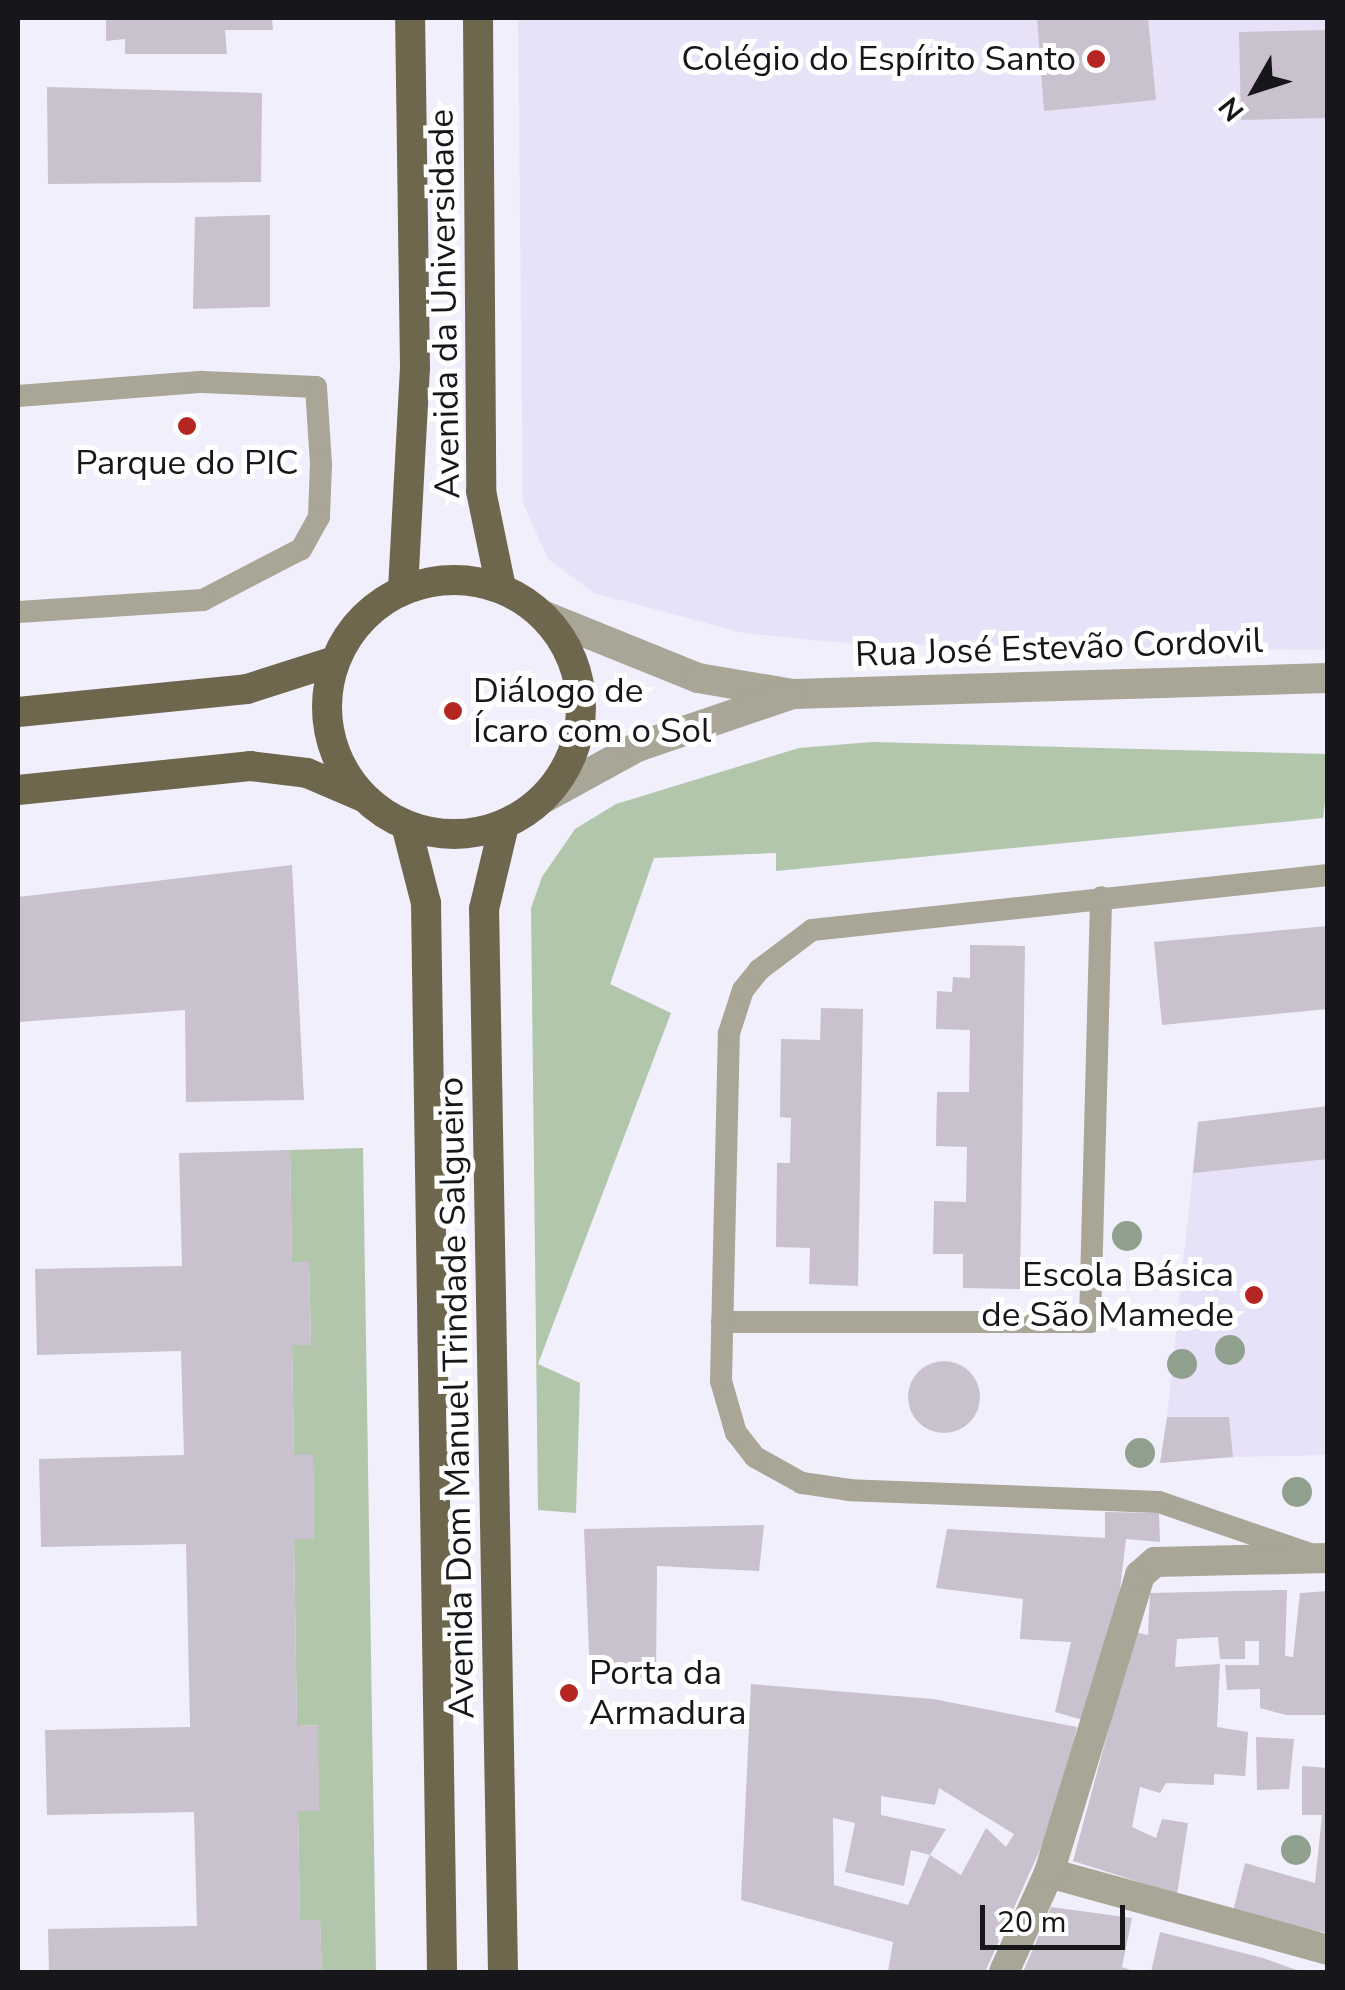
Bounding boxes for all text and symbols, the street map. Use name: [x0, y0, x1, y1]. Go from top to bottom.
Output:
place label: Colégio do Espírito Santo: [681, 38, 1076, 80]
north arrow: [1205, 40, 1305, 140]
marker: Colégio do Espírito Santo: [1085, 48, 1107, 70]
text: N: [1210, 89, 1253, 129]
street label: Avenida da Universidade: [421, 109, 469, 499]
marker: Parque do PIC: [176, 415, 198, 437]
place label: Parque do PIC: [75, 442, 299, 484]
street label: Rua José Estevão Cordovil: [854, 620, 1264, 676]
place label: Diálogo de Ícaro com o Sol: [473, 670, 711, 752]
marker: Diálogo de Ícaro com o Sol: [442, 700, 464, 722]
street label: Avenida Dom Manuel Trindade Salgueiro: [430, 1077, 484, 1719]
place label: Escola Básica de São Mamede: [981, 1254, 1234, 1336]
marker: Escola Básica de São Mamede: [1243, 1284, 1265, 1306]
place label: Porta da Armadura: [589, 1652, 746, 1734]
marker: Porta da Armadura: [558, 1682, 580, 1704]
scale bar: [985, 1885, 1130, 1947]
text: 20 m: [997, 1902, 1066, 1943]

